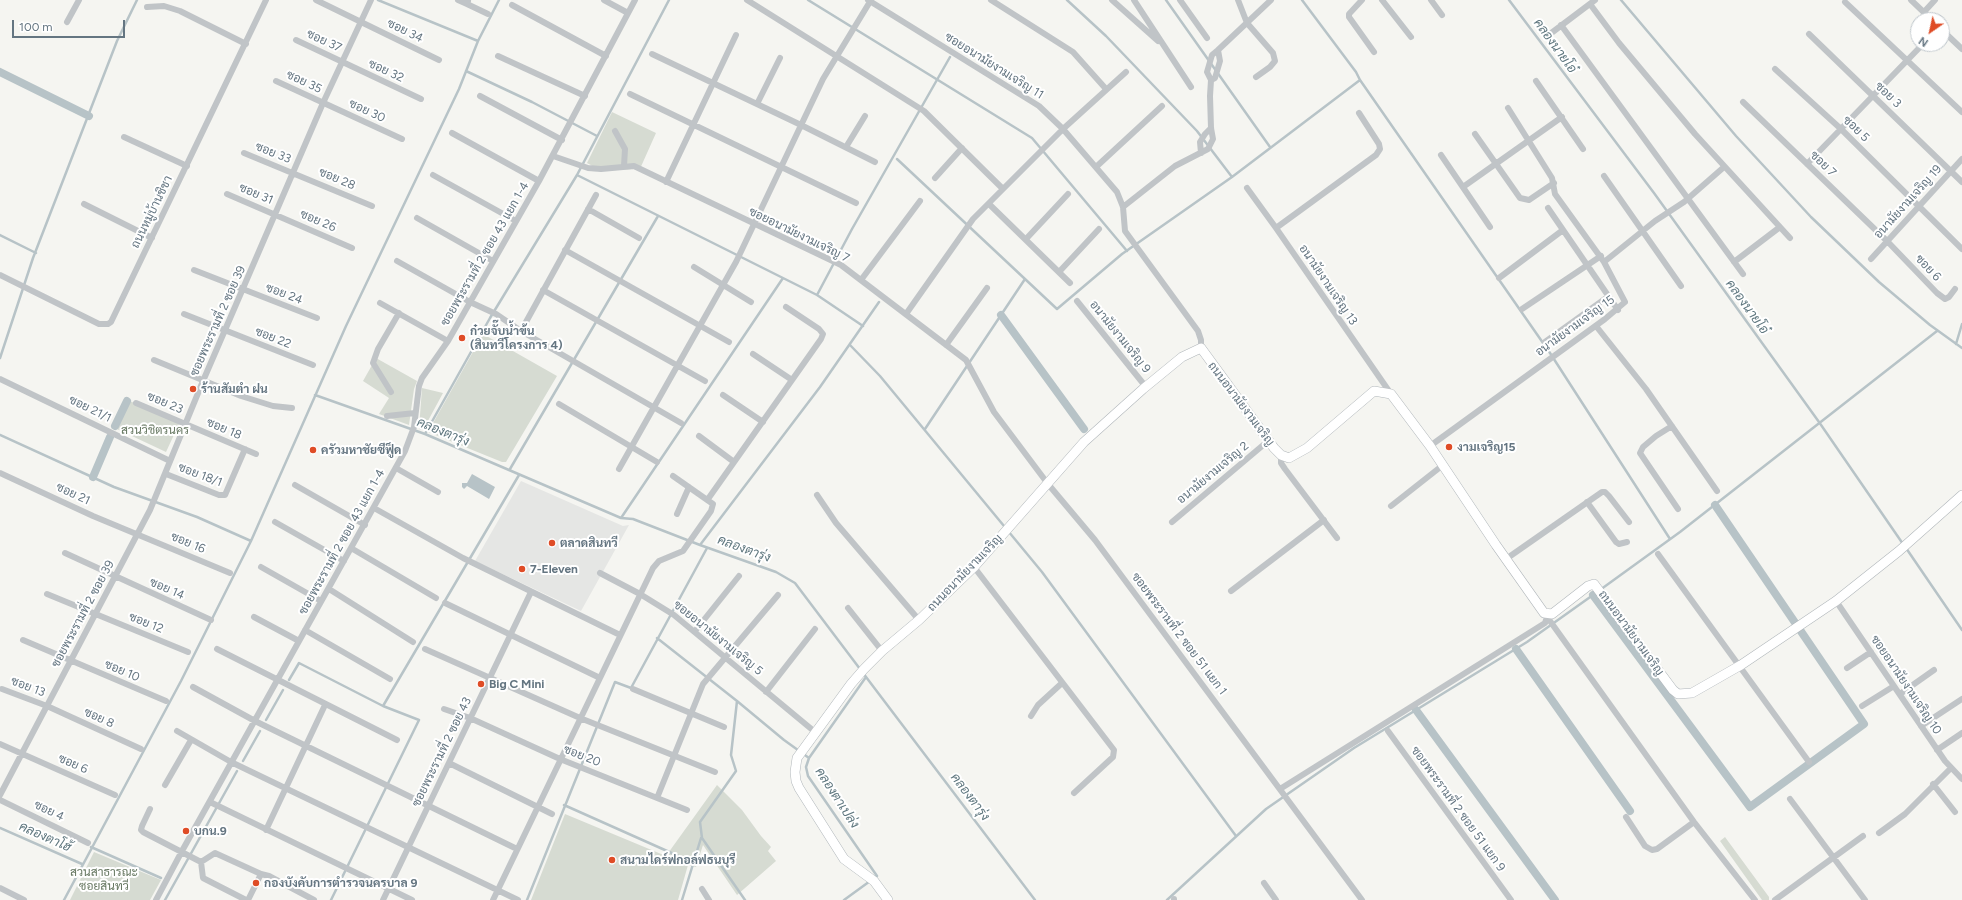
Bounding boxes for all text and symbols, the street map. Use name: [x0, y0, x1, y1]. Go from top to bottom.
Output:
scale bar: [14, 12, 127, 38]
north arrow: [1910, 12, 1950, 52]
street label: ซอย 34: [385, 16, 425, 46]
water label: คลองนายโอ๋: [1530, 16, 1580, 76]
text: 100 m: [19, 20, 53, 34]
street label: ซอย 37: [304, 27, 344, 55]
street label: ซอยอนามัยงามเจริญ 11: [942, 30, 1046, 102]
text: N: [1916, 34, 1931, 49]
street label: ซอย 32: [366, 57, 406, 85]
street label: ซอย 35: [284, 68, 324, 96]
street label: ซอย 3: [1872, 79, 1904, 111]
street label: ซอย 30: [347, 96, 387, 126]
street label: ซอย 5: [1840, 113, 1872, 145]
street label: ซอย 33: [253, 139, 293, 167]
street label: ซอย 7: [1807, 148, 1839, 180]
street label: อนามัยงามเจริญ 19: [1871, 162, 1945, 242]
street label: ซอย 28: [317, 165, 357, 193]
street label: ถนนหมู่บ้านชิชา: [128, 173, 176, 251]
street label: ซอยพระรามที่ 2 ซอย 43 แยก 1-4: [438, 179, 532, 329]
street label: ซอย 31: [237, 180, 275, 208]
street label: ซอยอนามัยงามเจริญ 7: [746, 204, 852, 266]
street label: ซอย 26: [298, 207, 338, 235]
street label: อนามัยงามเจริญ 13: [1296, 242, 1360, 328]
street label: ซอย 6: [1912, 252, 1944, 284]
street label: ซอยพระรามที่ 2 ซอย 39: [187, 264, 249, 378]
water label: คลองนายโอ๋: [1722, 277, 1772, 337]
street label: ซอย 24: [263, 280, 305, 308]
street label: อนามัยงามเจริญ 15: [1533, 292, 1617, 360]
street label: อนามัยงามเจริญ 9: [1086, 298, 1154, 376]
street label: ซอย 22: [253, 324, 293, 352]
place label: ก๋วยจั๊บน้ำข้น (สินทวีโครงการ 4): [470, 324, 563, 352]
marker: ก๋วยจั๊บน้ำข้น (สินทวีโครงการ 4): [457, 333, 467, 343]
street label: ถนนอนามัยงามเจริญ: [1205, 359, 1277, 449]
place label: ร้านสัมตำ ฝน: [201, 382, 268, 396]
marker: ร้านสัมตำ ฝน: [188, 384, 198, 394]
street label: ซอย 23: [145, 389, 185, 417]
street label: ซอย 21/1: [66, 393, 114, 425]
water label: คลองตารุ่ง: [414, 414, 472, 450]
street label: ซอย 18: [204, 415, 244, 443]
park label: สวนวิชิตรนคร: [121, 423, 189, 437]
street label: อนามัยงามเจริญ 2: [1174, 439, 1252, 507]
place label: งามเจริญ15: [1457, 440, 1515, 454]
marker: งามเจริญ15: [1444, 442, 1454, 452]
place label: ครัวมหาชัยซีฟู็ด: [321, 443, 401, 457]
marker: ครัวมหาชัยซีฟู็ด: [308, 445, 318, 455]
street label: ซอย 18/1: [176, 460, 224, 490]
street label: ซอยพระรามที่ 2 ซอย 43 แยก 1-4: [296, 467, 388, 617]
street label: ซอย 21: [54, 480, 92, 508]
street label: ซอย 16: [169, 529, 207, 557]
street label: ถนนอนามัยงามเจริญ: [924, 531, 1006, 615]
water label: คลองตารุ่ง: [715, 532, 773, 566]
place label: ตลาดสินทวี: [560, 536, 618, 550]
marker: ตลาดสินทวี: [547, 538, 557, 548]
street label: ซอยพระรามที่ 2 ซอย 39: [49, 558, 117, 670]
place label: 7-Eleven: [530, 562, 578, 576]
marker: 7-Eleven: [517, 564, 527, 574]
street label: ซอยพระรามที่ 2 ซอย 51 แยก 1: [1128, 570, 1230, 698]
street label: ซอย 14: [147, 575, 187, 603]
street label: ถนนอนามัยงามเจริญ: [1595, 588, 1667, 678]
street label: ซอยอนามัยงามเจริญ 5: [670, 598, 766, 678]
street label: ซอย 12: [127, 610, 165, 636]
street label: ซอยอนามัยงามเจริญ 10: [1867, 633, 1945, 737]
street label: ซอย 10: [102, 657, 142, 685]
street label: ซอย 13: [9, 674, 47, 700]
place label: Big C Mini: [489, 677, 544, 691]
marker: Big C Mini: [476, 679, 486, 689]
street label: ซอยพระรามที่ 2 ซอย 43: [409, 695, 475, 809]
street label: ซอย 8: [82, 705, 116, 731]
street label: ซอย 20: [561, 742, 603, 770]
street label: ซอยพระรามที่ 2 ซอย 51 แยก 9: [1408, 744, 1508, 874]
street label: ซอย 6: [56, 751, 90, 777]
water label: คลองตาเปล่ง: [812, 765, 862, 831]
water label: คลองตารุ่ง: [947, 770, 993, 824]
street label: ซอย 4: [32, 798, 66, 824]
water label: คลองตาโฮ้: [17, 819, 73, 855]
place label: บกน.9: [194, 824, 227, 838]
marker: บกน.9: [181, 826, 191, 836]
place label: สนามไดร์ฟกอล์ฟธนบุรี: [620, 853, 735, 867]
marker: สนามไดร์ฟกอล์ฟธนบุรี: [607, 855, 617, 865]
park label: สวนสาธารณะ ซอยสินทวี: [70, 865, 138, 893]
place label: กองบังคับการตำรวจนครบาล 9: [264, 876, 417, 890]
marker: กองบังคับการตำรวจนครบาล 9: [251, 878, 261, 888]

